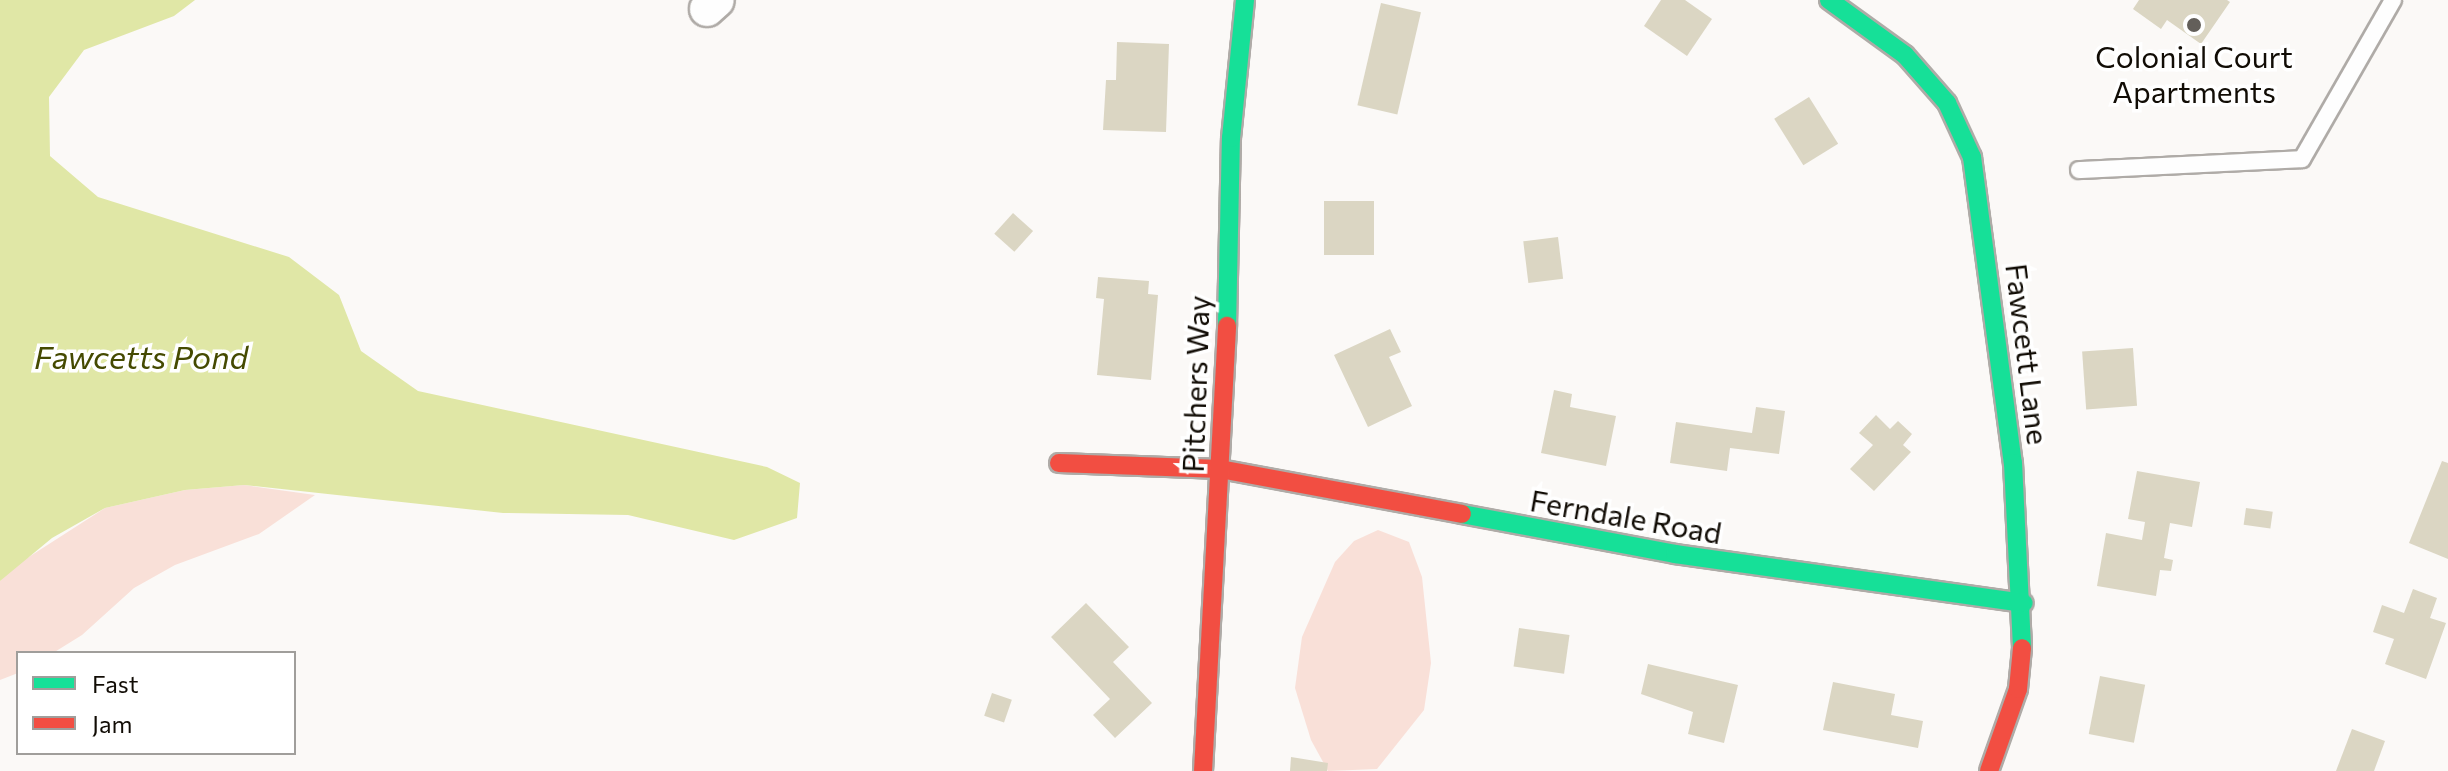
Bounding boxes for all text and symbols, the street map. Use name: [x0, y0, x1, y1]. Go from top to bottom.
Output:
marker: Colonial Court Apartments: [2185, 16, 2203, 34]
place label: Colonial Court Apartments: [2095, 38, 2293, 108]
street label: Fawcett Lane: [1999, 261, 2057, 447]
street label: Pitchers Way: [1174, 295, 1216, 473]
water label: Fawcetts Pond: [34, 337, 248, 375]
street label: Ferndale Road: [1527, 481, 1725, 551]
legend: [16, 651, 296, 755]
text: Fast: [92, 669, 139, 698]
text: Jam: [92, 709, 132, 738]

